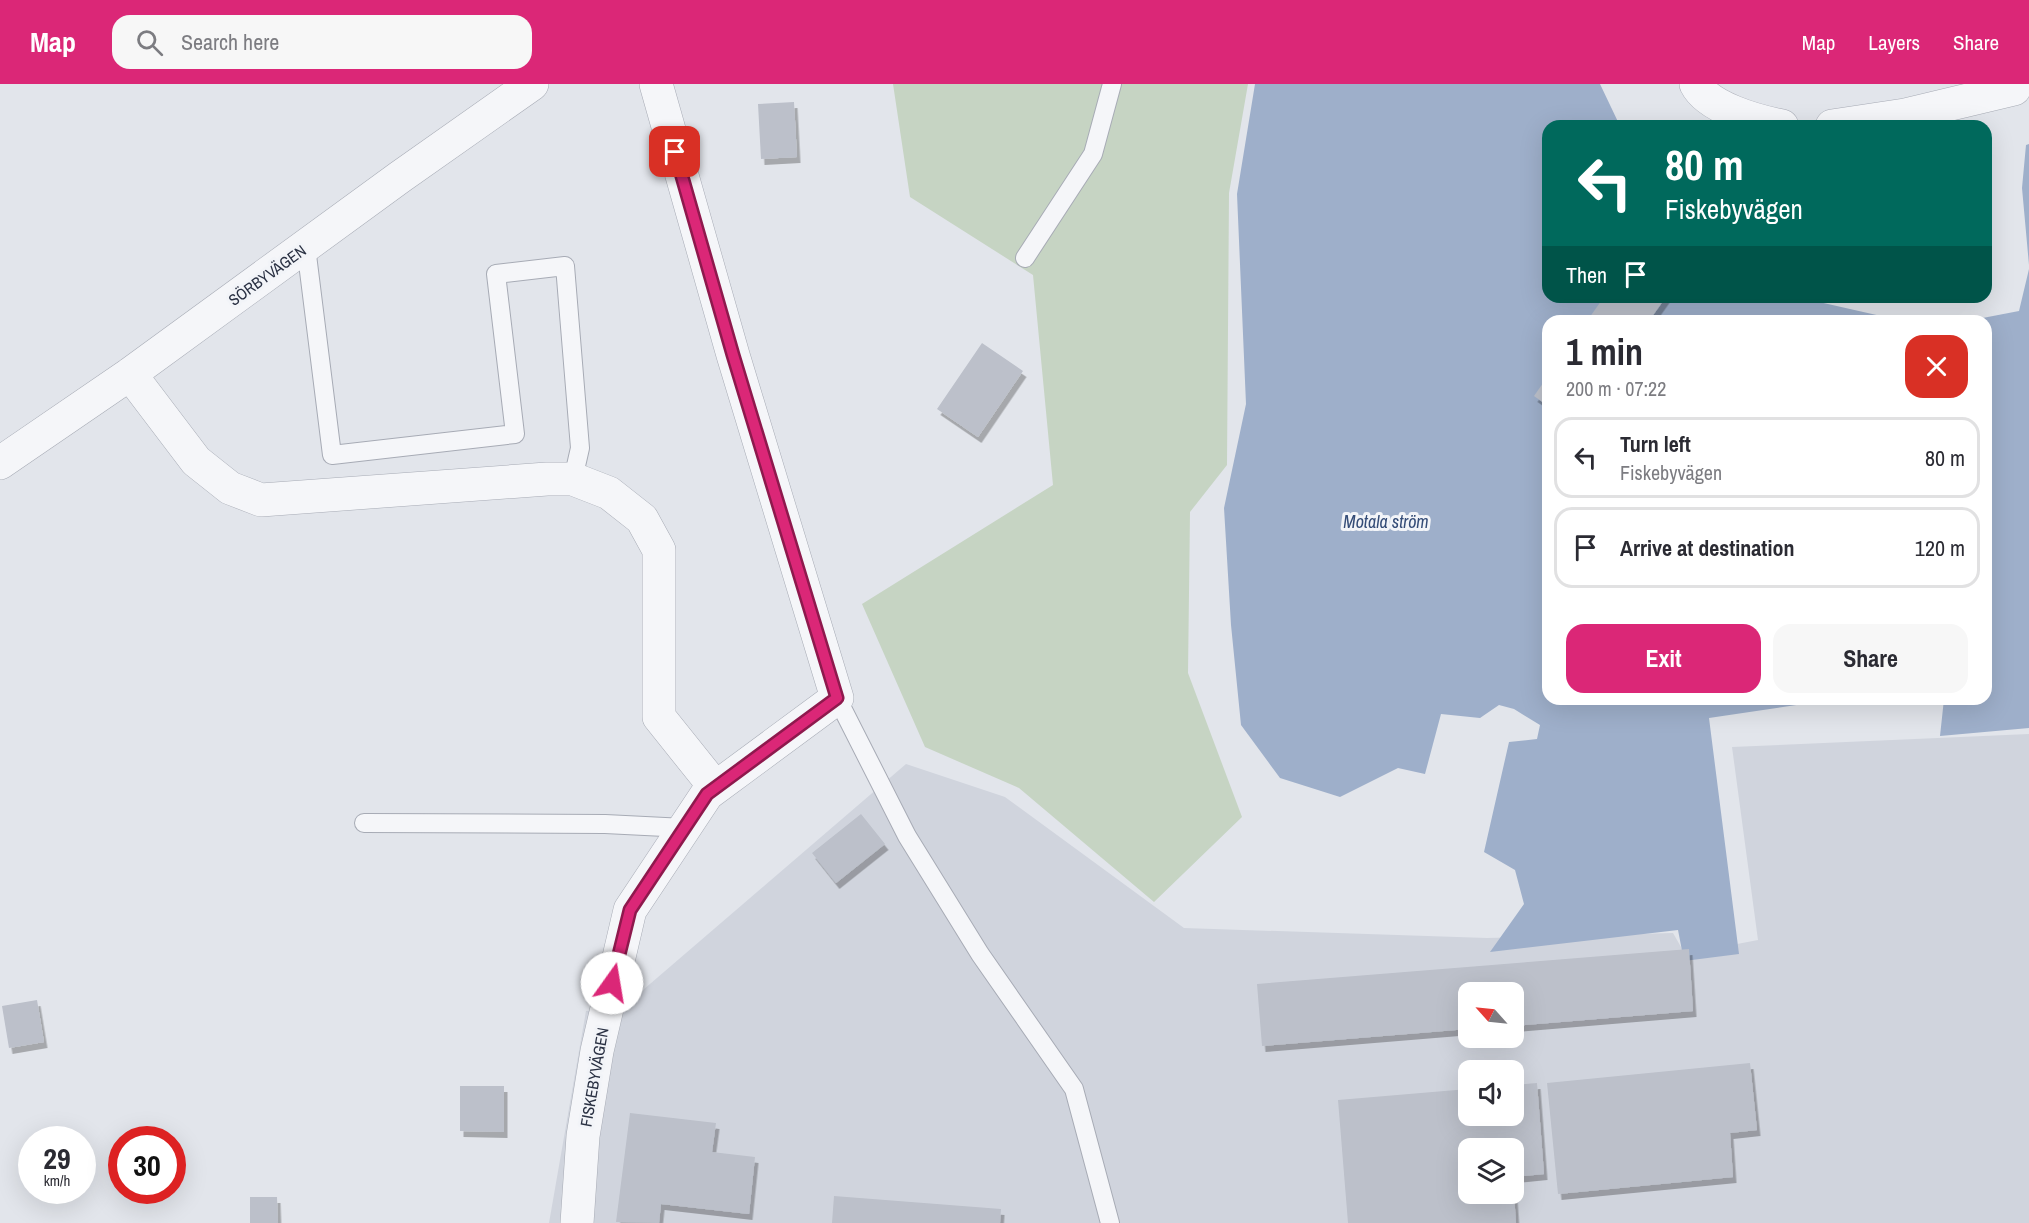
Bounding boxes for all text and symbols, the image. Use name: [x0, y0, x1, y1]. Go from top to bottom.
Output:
search box: [112, 15, 532, 69]
text: Map: [30, 23, 76, 61]
icon: search: [133, 26, 166, 59]
text: Search here: [181, 27, 279, 57]
text: Map: [1802, 28, 1835, 57]
text: Layers: [1868, 28, 1920, 57]
text: Share: [1953, 28, 1999, 57]
pin: [649, 126, 700, 177]
icon: arrive: [658, 135, 691, 168]
text: 80 m: [1665, 137, 1744, 193]
icon: left: [1566, 144, 1644, 222]
text: Fiskebyvägen: [1665, 191, 1803, 227]
street label: SÖRBYVÄGEN: [224, 239, 310, 311]
icon: arrive: [1619, 258, 1652, 291]
text: Then: [1566, 260, 1607, 290]
text: 1 min: [1566, 328, 1643, 376]
button: close: [1905, 335, 1968, 398]
text: 200 m · 07:22: [1566, 375, 1666, 402]
text: Turn left: [1620, 429, 1691, 459]
icon: left: [1569, 441, 1602, 474]
text: 80 m: [1925, 443, 1965, 473]
text: Fiskebyvägen: [1620, 459, 1722, 486]
water label: Motala ström: [1343, 509, 1429, 534]
icon: arrive: [1569, 531, 1602, 564]
text: Arrive at destination: [1620, 533, 1794, 563]
text: 120 m: [1915, 533, 1965, 563]
button: Exit: [1566, 624, 1761, 693]
button: Share: [1773, 624, 1968, 693]
position arrow: [580, 951, 644, 1015]
north arrow: [1458, 982, 1524, 1048]
map controls: [1458, 982, 1524, 1204]
street label: FISKEBYVÄGEN: [574, 1026, 614, 1128]
button: sound: [1458, 1060, 1524, 1126]
speed limit sign: 30: [108, 1126, 186, 1204]
text: 29: [43, 1138, 71, 1178]
button: layers: [1458, 1138, 1524, 1204]
text: km/h: [44, 1170, 70, 1191]

